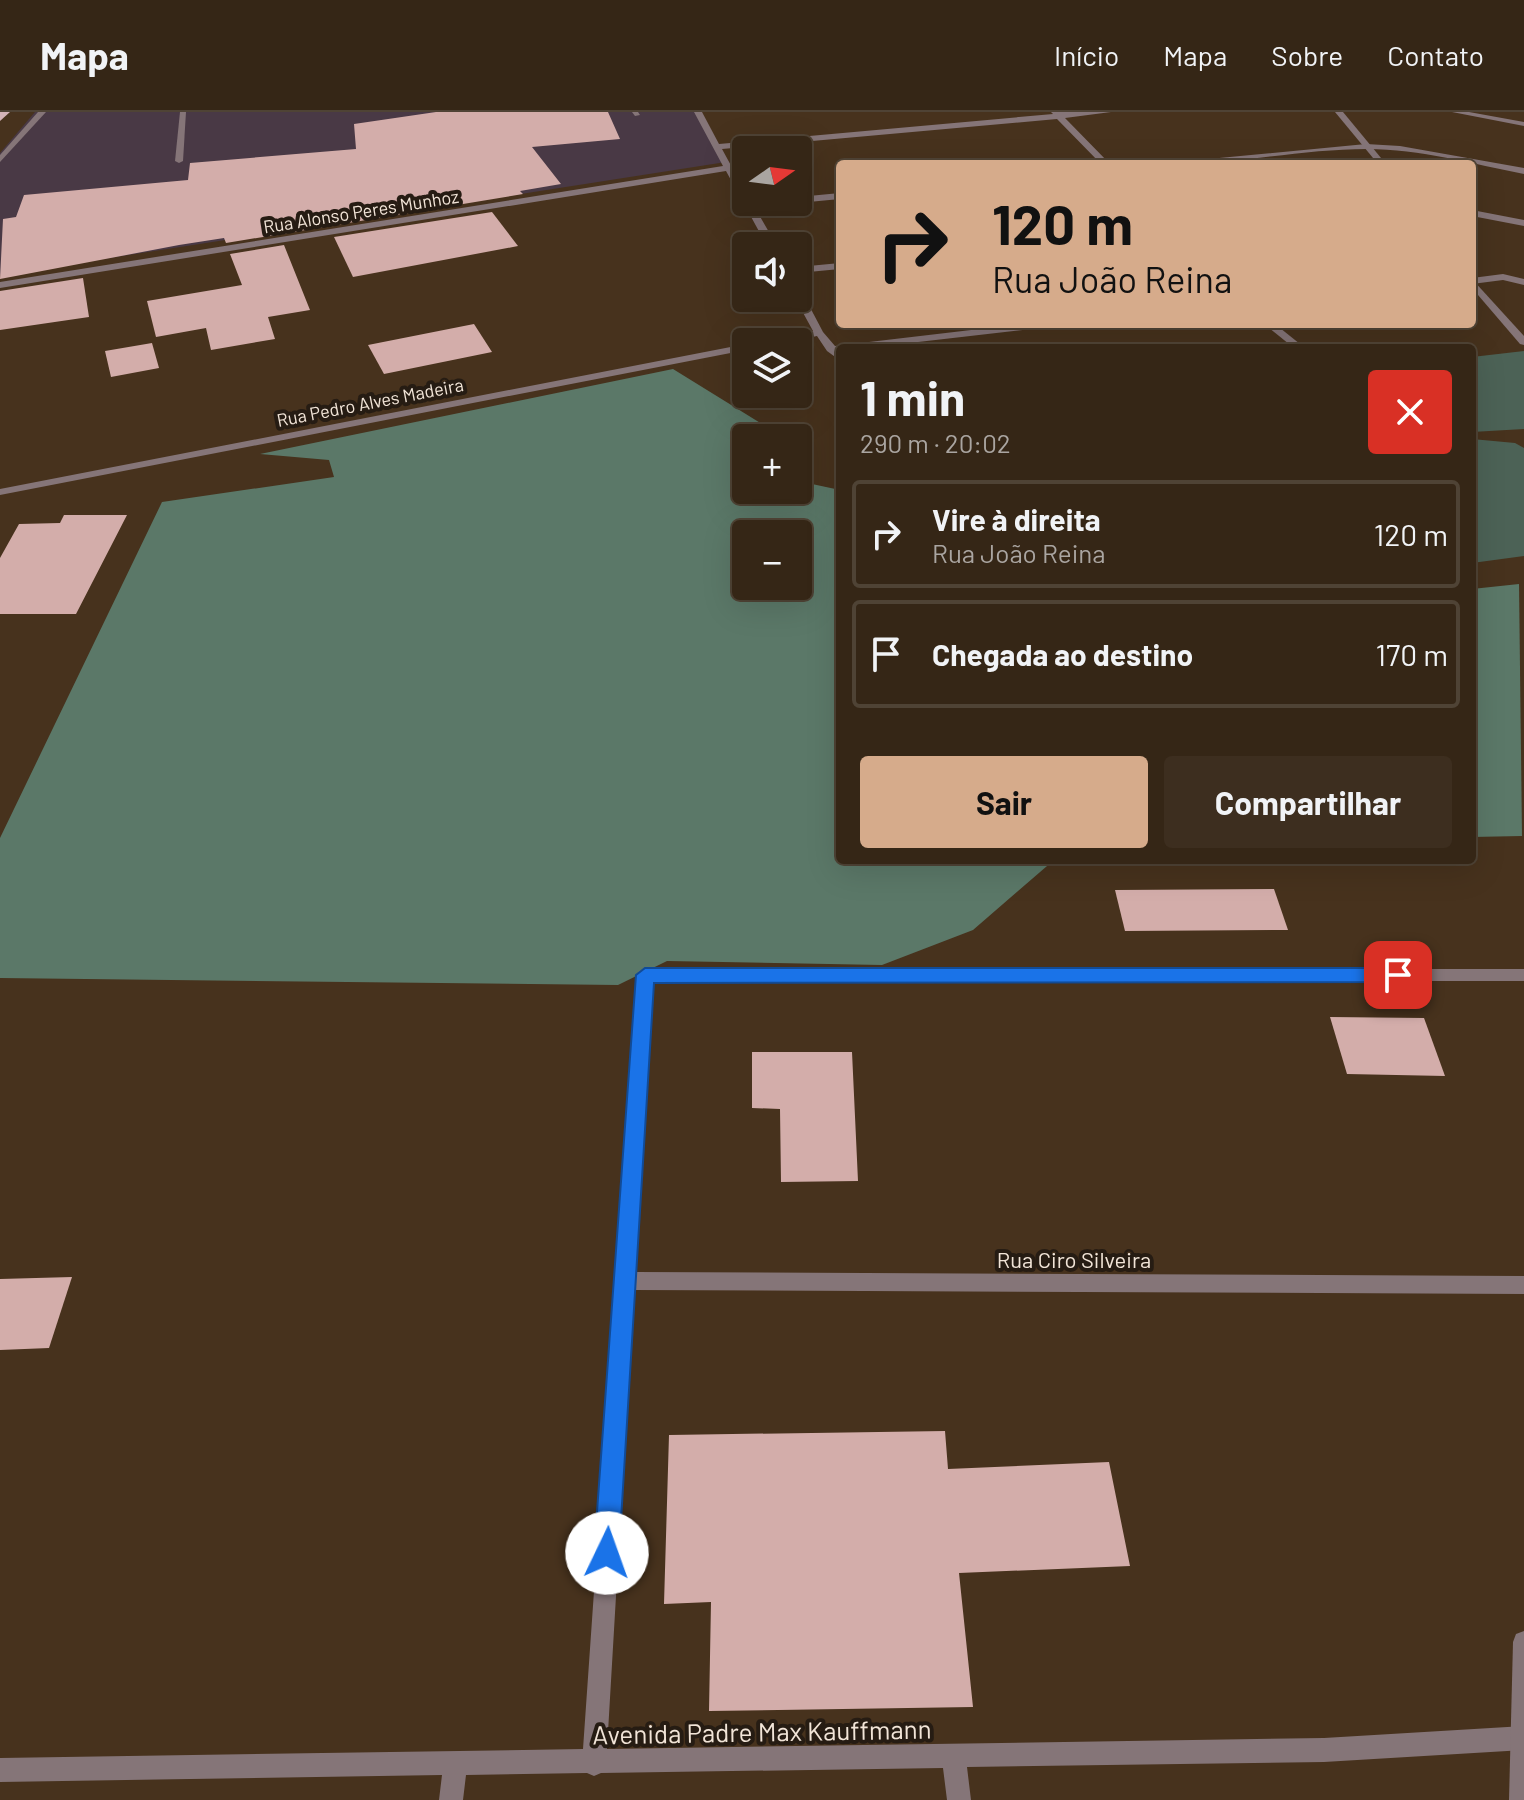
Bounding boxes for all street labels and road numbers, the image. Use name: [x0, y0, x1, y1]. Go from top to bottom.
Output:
street label: Rua Alonso Peres Munhoz: [262, 185, 460, 237]
street label: Rua Pedro Alves Madeira: [275, 373, 465, 431]
street label: Rua Ciro Silveira: [997, 1246, 1151, 1272]
street label: Avenida Padre Max Kauffmann: [592, 1713, 932, 1749]

